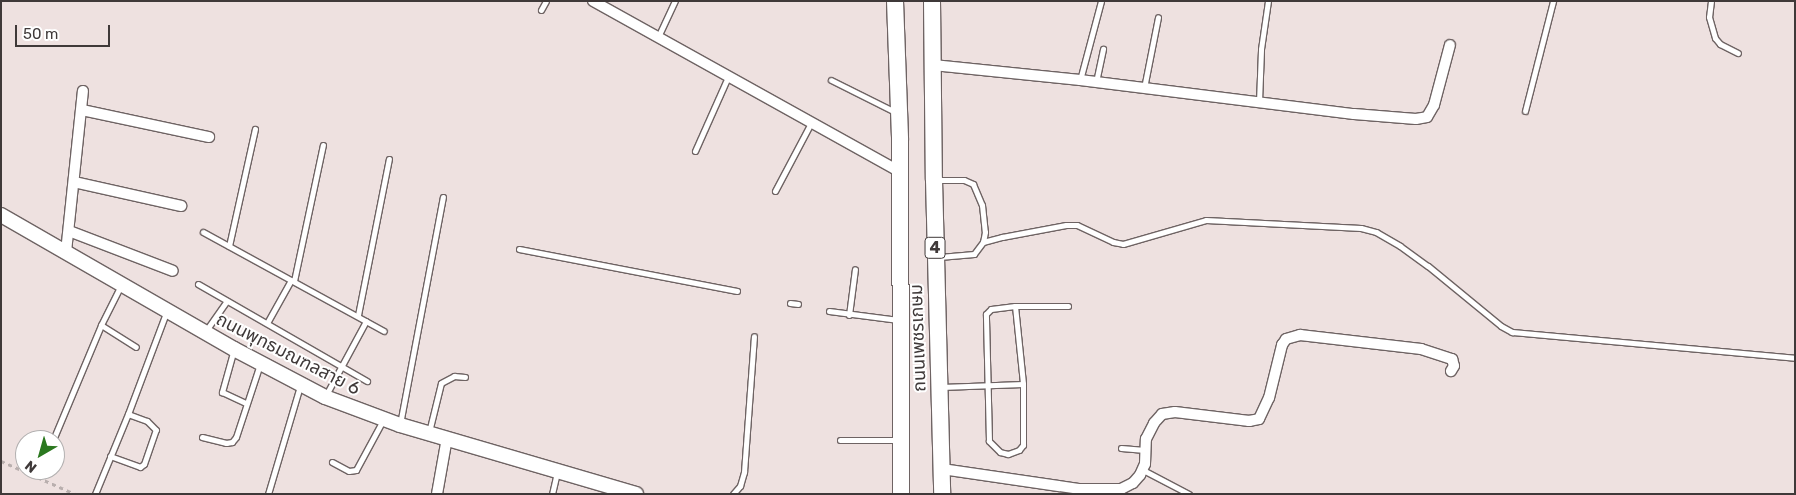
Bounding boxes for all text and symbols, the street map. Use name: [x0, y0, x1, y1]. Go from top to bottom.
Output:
scale bar: [18, 15, 112, 47]
text: 50 m: [23, 25, 58, 43]
road number: 4: [924, 234, 946, 262]
street label: ถนนเพชรเกษม: [905, 284, 931, 392]
street label: ถนนพุทธมณฑลสาย 6: [212, 308, 364, 400]
north arrow: [15, 430, 65, 480]
text: N: [22, 457, 40, 476]

